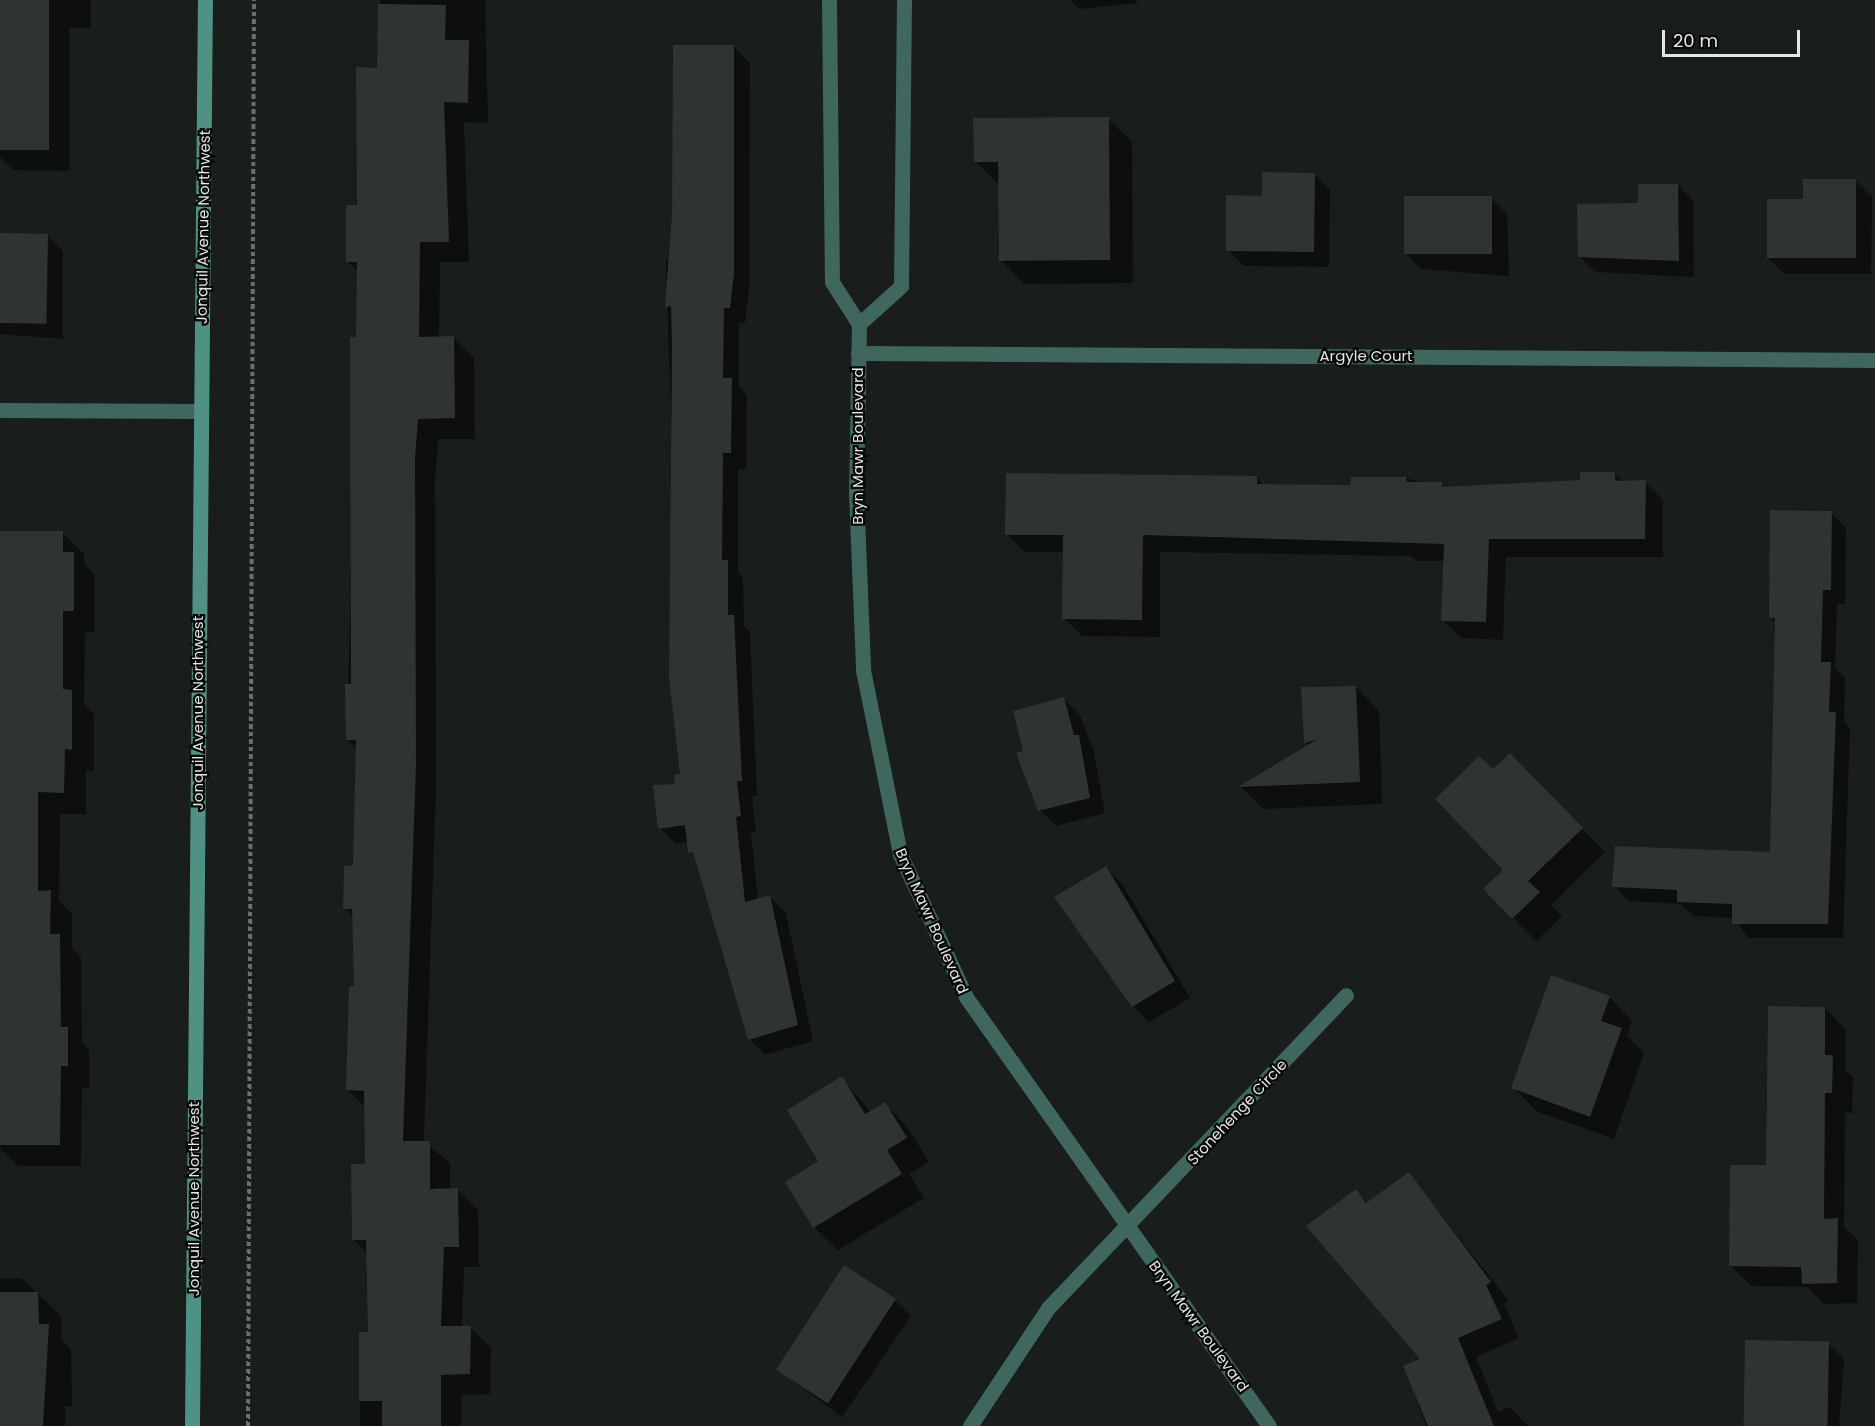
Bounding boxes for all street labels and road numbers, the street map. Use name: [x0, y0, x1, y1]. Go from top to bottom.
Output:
street label: Jonquil Avenue Northwest: [192, 130, 214, 324]
street label: Argyle Court: [1319, 347, 1413, 365]
street label: Bryn Mawr Boulevard: [849, 367, 867, 525]
street label: Jonquil Avenue Northwest: [189, 616, 207, 810]
street label: Bryn Mawr Boulevard: [892, 845, 972, 997]
street label: Stonehenge Circle: [1183, 1056, 1291, 1168]
street label: Jonquil Avenue Northwest: [185, 1102, 203, 1296]
street label: Bryn Mawr Boulevard: [1145, 1257, 1253, 1395]

